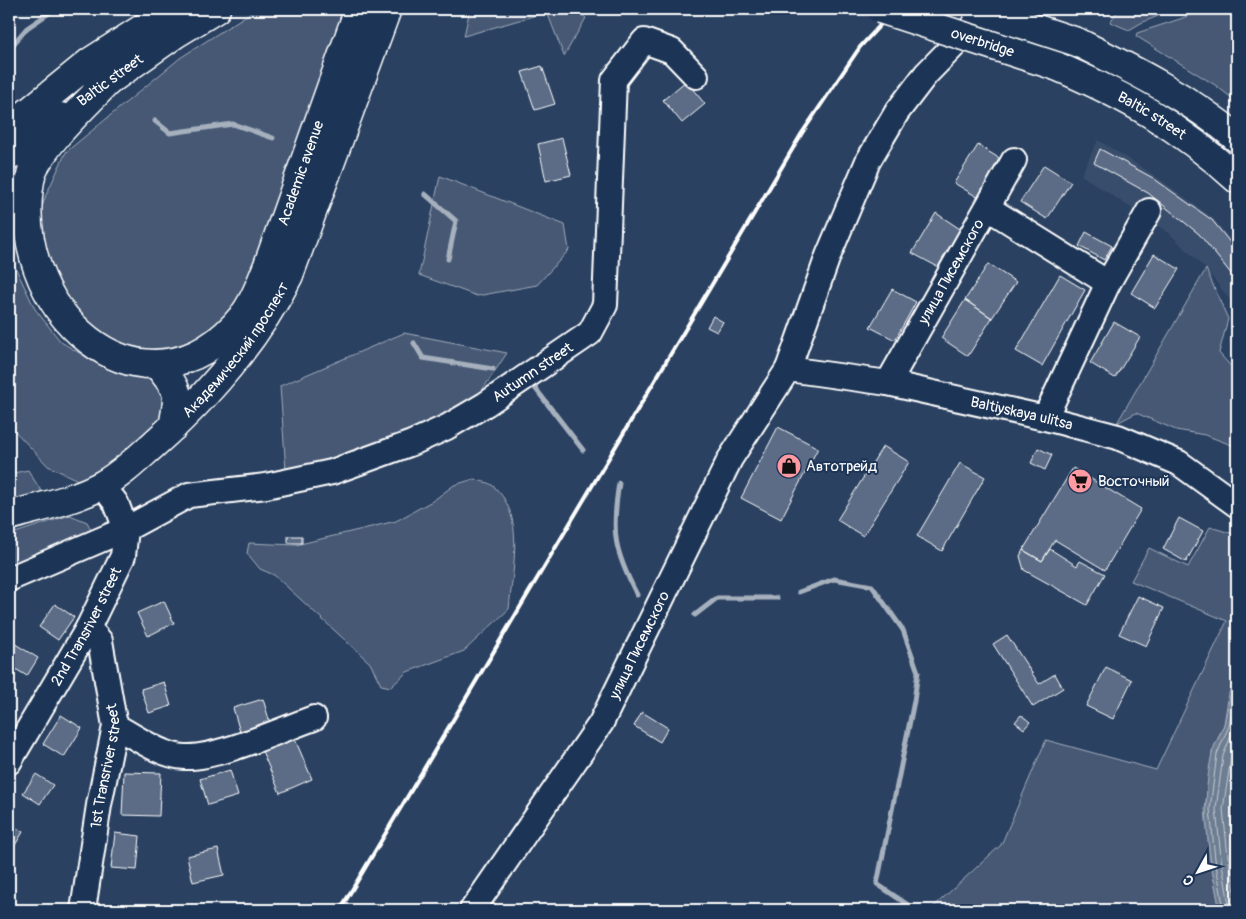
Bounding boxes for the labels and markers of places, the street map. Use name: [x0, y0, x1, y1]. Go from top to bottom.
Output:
shop icon: Автотрейд: [776, 453, 802, 479]
place label: Автотрейд: [806, 457, 877, 476]
supermarket icon: Восточный: [1067, 468, 1093, 494]
place label: Восточный: [1098, 472, 1169, 491]

